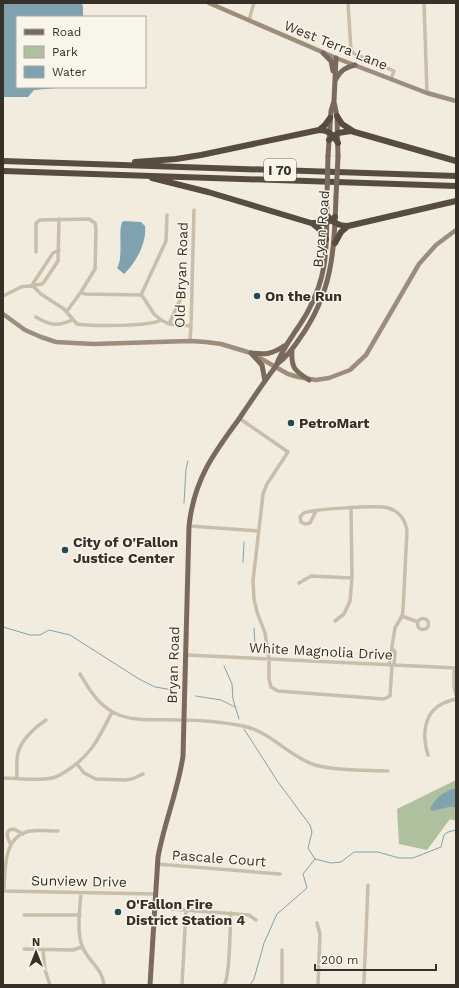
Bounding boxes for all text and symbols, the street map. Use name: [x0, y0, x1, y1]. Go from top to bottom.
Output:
legend: [16, 16, 146, 88]
street label: West Terra Lane: [282, 17, 390, 73]
text: Road: [52, 25, 81, 39]
text: Park: [52, 45, 78, 59]
text: Water: [52, 65, 87, 79]
road number: I 70: [264, 159, 296, 181]
street label: Bryan Road: [310, 190, 332, 268]
street label: Old Bryan Road: [171, 222, 191, 328]
place label: On the Run: [265, 288, 342, 304]
marker: On the Run: [252, 291, 262, 301]
place label: PetroMart: [299, 415, 369, 431]
marker: PetroMart: [286, 418, 296, 428]
place label: City of O'Fallon Justice Center: [73, 534, 178, 566]
marker: City of O'Fallon Justice Center: [60, 545, 70, 555]
street label: Bryan Road: [164, 626, 182, 704]
street label: White Magnolia Drive: [249, 639, 393, 663]
street label: Pascale Court: [171, 847, 267, 869]
street label: Sunview Drive: [31, 872, 127, 890]
place label: O'Fallon Fire District Station 4: [126, 896, 245, 928]
marker: O'Fallon Fire District Station 4: [113, 907, 123, 917]
north arrow: [16, 932, 56, 972]
text: N: [32, 936, 40, 949]
scale bar: [315, 946, 436, 972]
text: 200 m: [321, 953, 358, 967]

